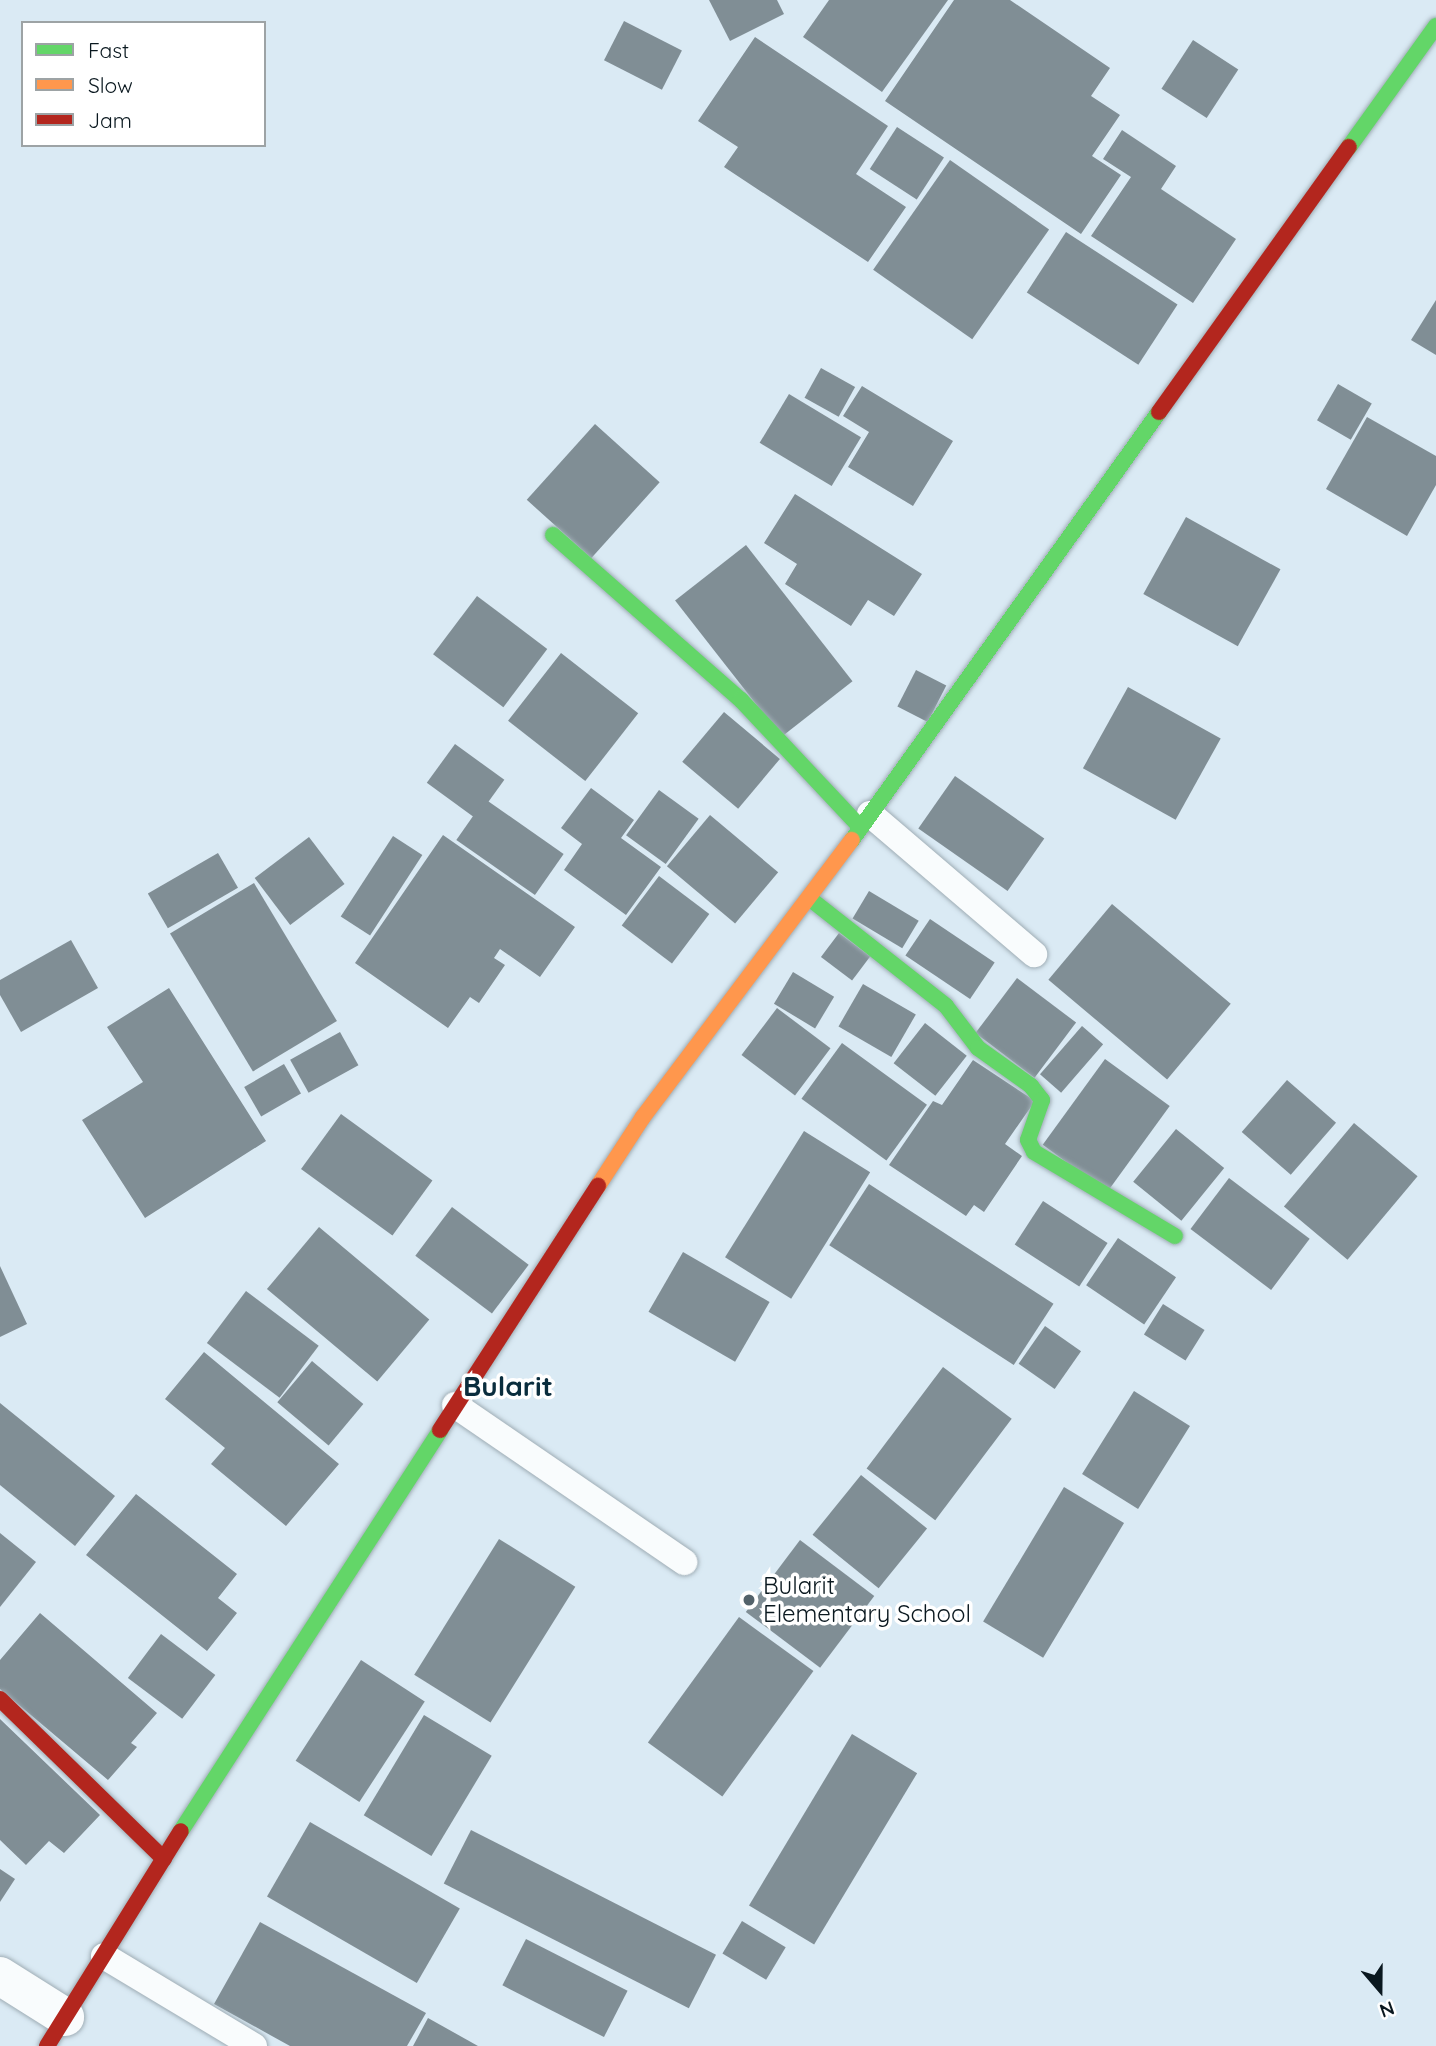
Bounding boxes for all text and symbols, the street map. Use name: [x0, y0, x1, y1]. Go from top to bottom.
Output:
legend: [21, 21, 266, 147]
text: Fast: [88, 37, 129, 63]
text: Slow: [88, 72, 133, 98]
text: Jam: [88, 107, 132, 133]
district label: Bularit: [463, 1369, 553, 1403]
place label: Bularit Elementary School: [763, 1572, 971, 1628]
marker: Bularit Elementary School: [741, 1592, 757, 1608]
north arrow: [1345, 1955, 1415, 2025]
text: N: [1377, 1996, 1398, 2023]

